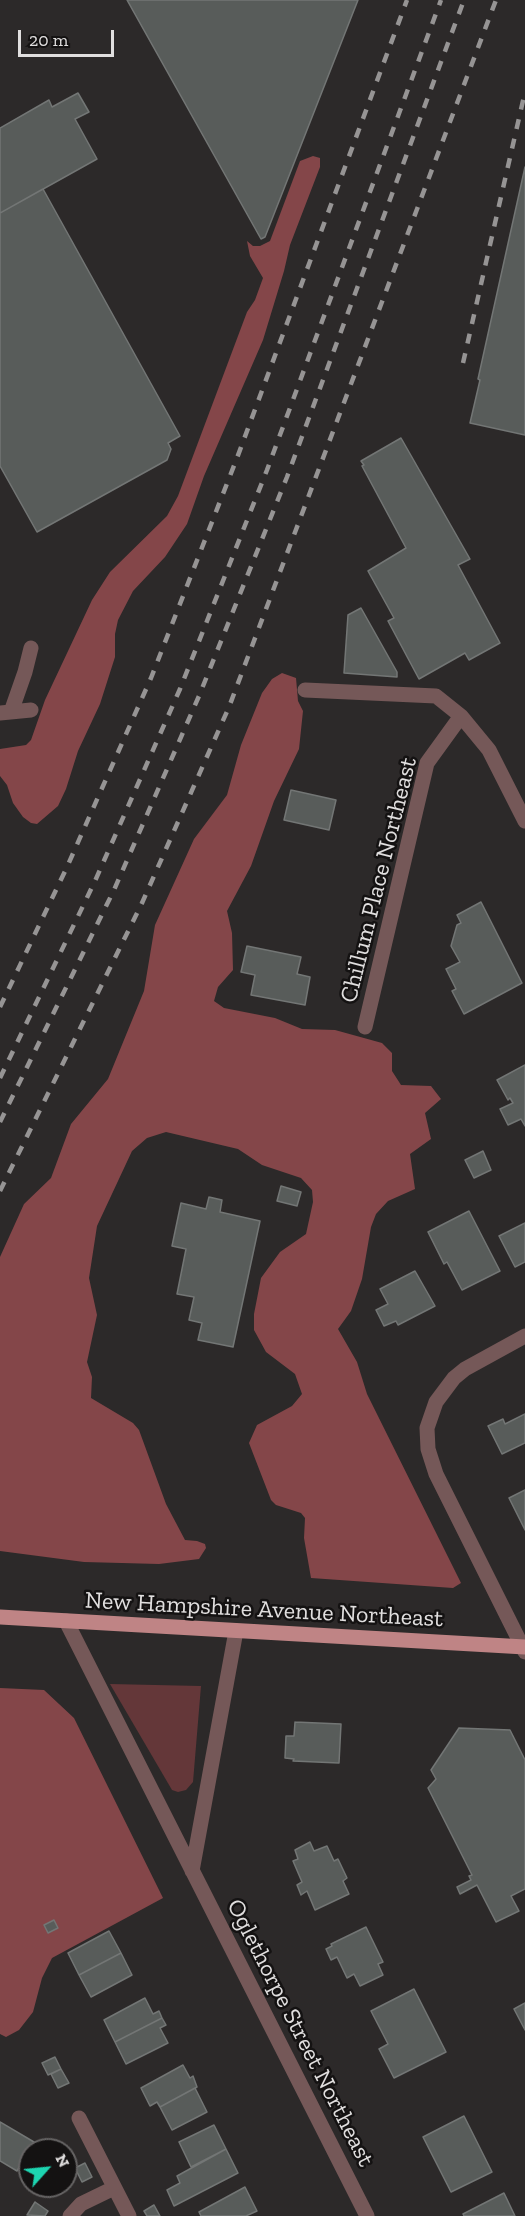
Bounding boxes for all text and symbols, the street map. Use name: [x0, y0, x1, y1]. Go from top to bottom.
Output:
scale bar: [21, 18, 117, 56]
text: 20 m: [29, 29, 68, 51]
street label: Chillum Place Northeast: [335, 754, 423, 1006]
street label: New Hampshire Avenue Northeast: [84, 1586, 444, 1634]
street label: Oglethorpe Street Northeast: [220, 1895, 380, 2171]
north arrow: [18, 2138, 78, 2198]
text: N: [51, 2151, 74, 2170]

